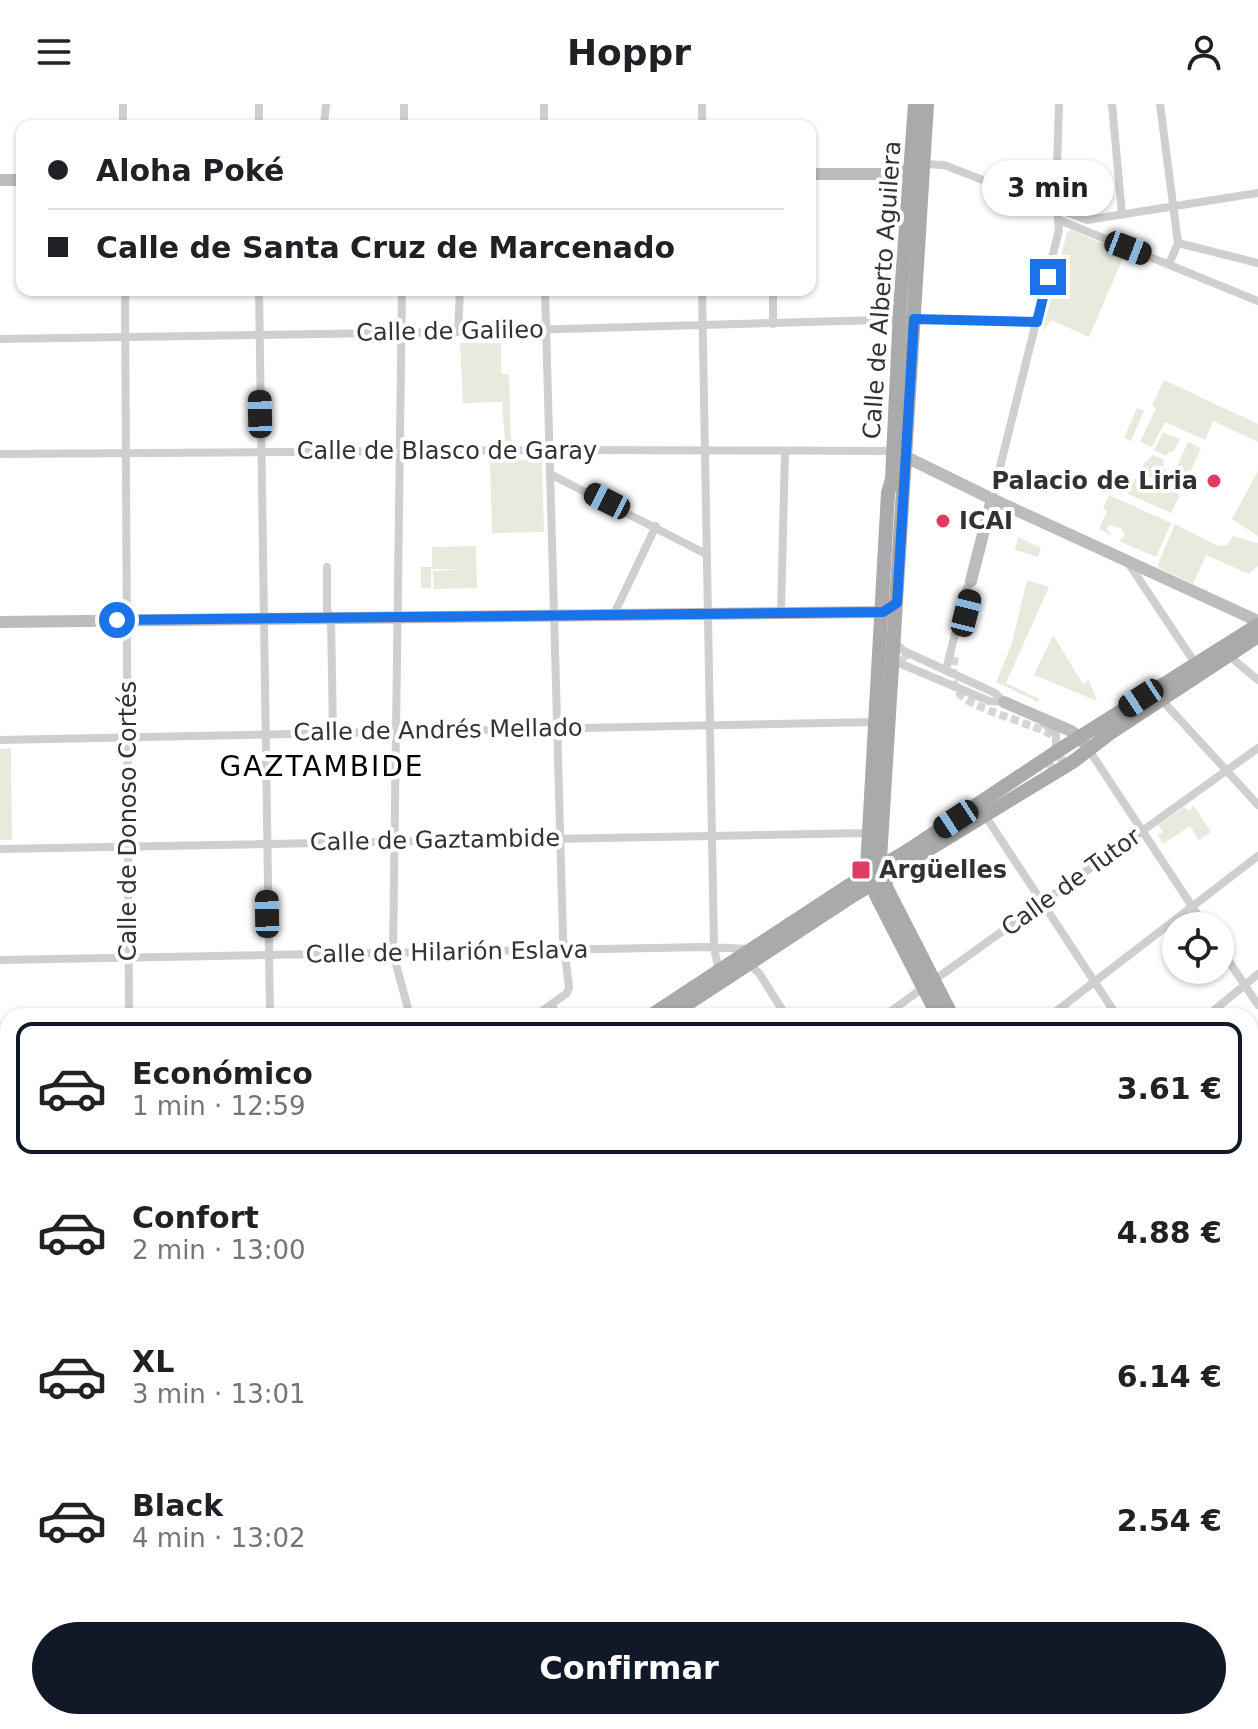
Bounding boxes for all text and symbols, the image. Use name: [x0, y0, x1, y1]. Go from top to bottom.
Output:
icon: menu: [32, 30, 76, 74]
icon: person: [1182, 30, 1226, 74]
text: Hoppr: [567, 32, 691, 73]
street label: Calle de Alberto Aguilera: [858, 140, 906, 440]
text: Aloha Poké: [96, 153, 284, 188]
callout: 3 min: [982, 161, 1114, 217]
text: 3 min: [1007, 173, 1089, 203]
car: [1101, 228, 1155, 268]
text: Calle de Santa Cruz de Marcenado: [96, 230, 675, 265]
route end: [1030, 259, 1066, 295]
street label: Calle de Galileo: [356, 315, 544, 347]
car: [248, 390, 272, 438]
street label: Calle de Blasco de Garay: [297, 437, 597, 465]
place label: Palacio de Liria: [992, 467, 1198, 495]
marker: Palacio de Liria: [1205, 472, 1223, 490]
car: [580, 479, 634, 523]
place label: ICAI: [959, 507, 1013, 535]
marker: ICAI: [934, 512, 952, 530]
car: [949, 587, 983, 639]
route start: [99, 602, 135, 638]
car: [1114, 675, 1168, 721]
street label: Calle de Donoso Cortés: [114, 681, 142, 961]
street label: Calle de Andrés Mellado: [293, 713, 583, 747]
district label: GAZTAMBIDE: [220, 750, 425, 783]
car: [929, 796, 983, 842]
street label: Calle de Tutor: [996, 822, 1146, 942]
street label: Calle de Gaztambide: [310, 824, 560, 856]
place label: Argüelles: [879, 856, 1007, 884]
marker: Argüelles: [850, 859, 872, 881]
car: [255, 890, 279, 938]
map controls: [1162, 912, 1234, 984]
button: locate: [1162, 912, 1234, 984]
street label: Calle de Hilarión Eslava: [305, 936, 589, 968]
icon: car: [36, 1052, 108, 1124]
text: Económico: [132, 1056, 313, 1091]
text: 3.61 €: [1117, 1071, 1222, 1106]
text: 1 min · 12:59: [132, 1091, 306, 1121]
icon: car: [36, 1196, 108, 1268]
text: Confort: [132, 1200, 259, 1235]
text: 4.88 €: [1117, 1215, 1222, 1250]
text: 2 min · 13:00: [132, 1235, 306, 1265]
icon: car: [36, 1340, 108, 1412]
text: XL: [132, 1344, 174, 1379]
text: 6.14 €: [1117, 1359, 1222, 1394]
text: 3 min · 13:01: [132, 1379, 306, 1409]
icon: car: [36, 1484, 108, 1556]
text: Black: [132, 1488, 223, 1523]
text: 2.54 €: [1117, 1503, 1222, 1538]
text: 4 min · 13:02: [132, 1523, 306, 1553]
button: Confirmar: [32, 1622, 1226, 1714]

